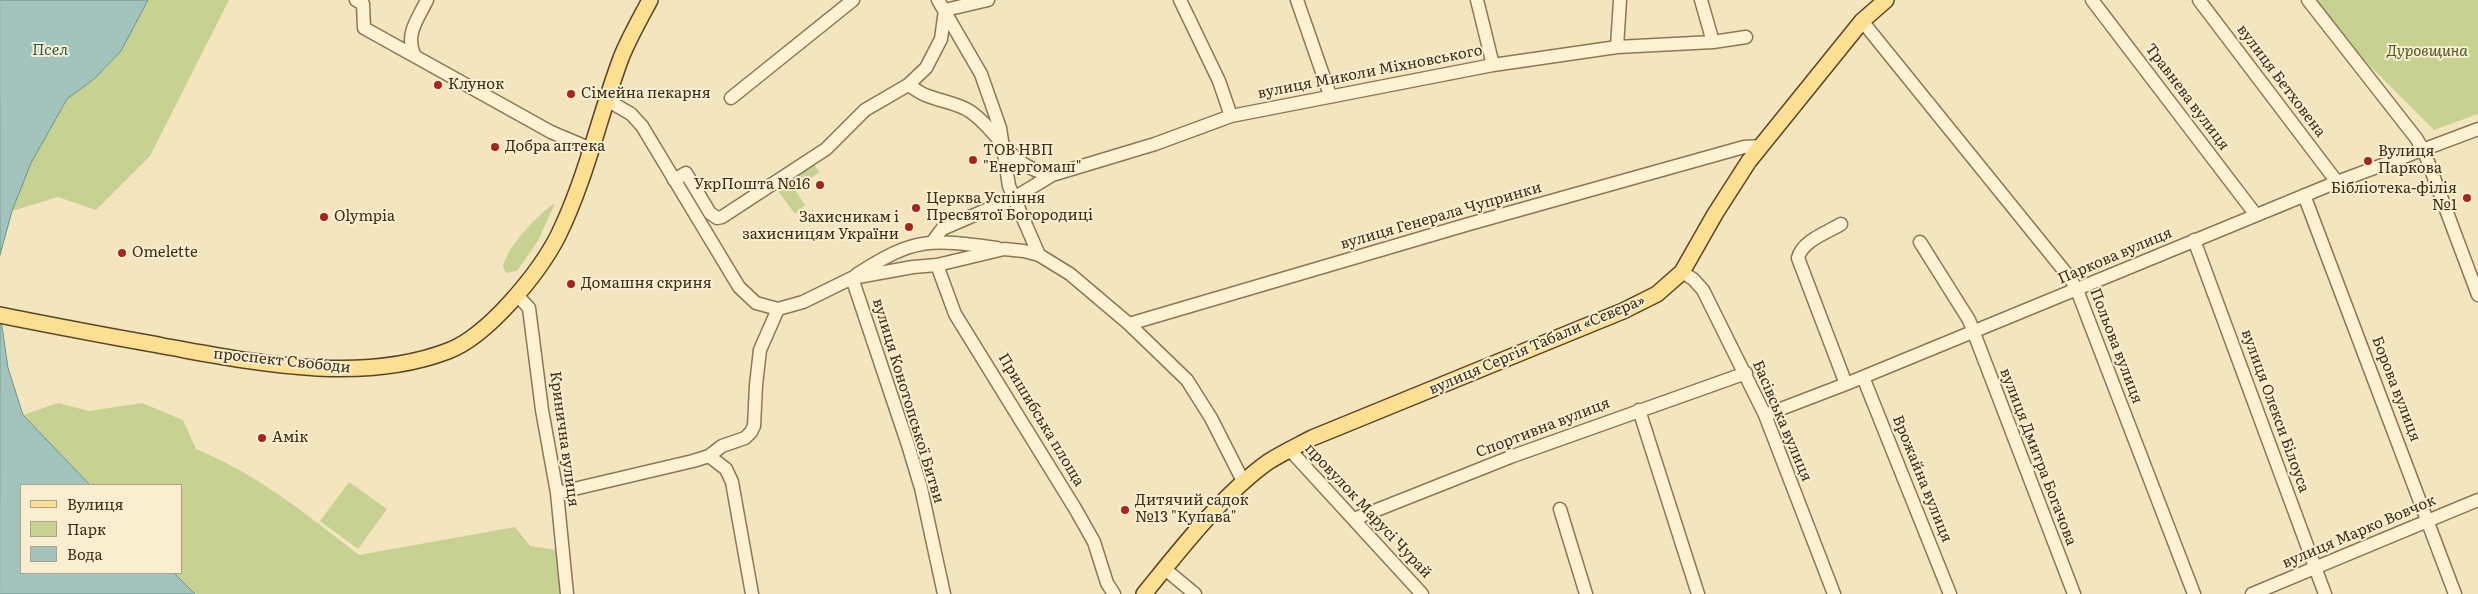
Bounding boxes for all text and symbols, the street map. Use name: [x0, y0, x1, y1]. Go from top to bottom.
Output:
street label: вулиця Бетховена: [2233, 21, 2329, 141]
water label: Псел: [32, 40, 68, 60]
street label: Травнева вулиця: [2141, 40, 2233, 154]
street label: вулиця Миколи Міхновського: [1256, 41, 1484, 103]
park label: Дуровщина: [2386, 43, 2468, 61]
place label: Клунок: [448, 76, 504, 94]
marker: Клунок: [432, 79, 444, 91]
place label: Сімейна пекарня: [581, 85, 711, 103]
marker: Сімейна пекарня: [565, 88, 577, 100]
place label: Добра аптека: [505, 138, 605, 156]
marker: Добра аптека: [489, 141, 501, 153]
place label: ТОВ НВП "Енергомаш": [983, 142, 1082, 177]
place label: Вулиця Паркова: [2378, 143, 2442, 178]
marker: ТОВ НВП "Енергомаш": [967, 154, 979, 166]
marker: Вулиця Паркова: [2362, 155, 2374, 167]
place label: УкрПошта №16: [694, 176, 810, 194]
marker: УкрПошта №16: [814, 179, 826, 191]
street label: вулиця Генерала Чупринки: [1338, 179, 1544, 253]
place label: Бібліотека-філія №1: [2331, 180, 2457, 215]
place label: Церква Успіння Пресвятої Богородиці: [926, 190, 1093, 225]
marker: Бібліотека-філія №1: [2461, 192, 2473, 204]
marker: Церква Успіння Пресвятої Богородиці: [910, 202, 922, 214]
place label: Olympia: [334, 208, 395, 226]
place label: Захисникам і захисницям України: [742, 209, 899, 244]
marker: Olympia: [318, 211, 330, 223]
marker: Захисникам і захисницям України: [903, 221, 915, 233]
street label: Паркова вулиця: [2055, 224, 2175, 288]
place label: Omelette: [132, 244, 198, 262]
marker: Omelette: [116, 247, 128, 259]
place label: Домашня скриня: [581, 275, 712, 293]
marker: Домашня скриня: [565, 278, 577, 290]
street label: Польова вулиця: [2086, 286, 2146, 406]
street label: вулиця Сергія Табали «Сєвєра»: [1426, 291, 1648, 399]
street label: вулиця Конотопської Битви: [868, 296, 948, 506]
street label: вулиця Олекси Білоуса: [2237, 327, 2313, 495]
street label: Борова вулиця: [2368, 334, 2424, 444]
street label: проспект Свободи: [212, 345, 352, 377]
street label: Пришибська площа: [994, 350, 1088, 490]
street label: Басівська вулиця: [1748, 358, 1816, 484]
street label: вулиця Дмитра Богачова: [1996, 366, 2080, 548]
street label: Кринична вулиця: [546, 370, 582, 508]
street label: Спортивна вулиця: [1473, 394, 1613, 462]
street label: Врожайна вулиця: [1888, 413, 1956, 545]
place label: Амік: [272, 429, 308, 447]
marker: Амік: [256, 432, 268, 444]
street label: провулок Марусі Чурай: [1301, 440, 1435, 582]
legend: [20, 484, 182, 574]
street label: вулиця Марко Вовчок: [2280, 491, 2438, 573]
text: Вулиця: [67, 492, 124, 515]
place label: Дитячий садок №13 "Купава": [1135, 492, 1249, 527]
marker: Дитячий садок №13 "Купава": [1119, 504, 1131, 516]
text: Парк: [67, 517, 106, 540]
text: Вода: [67, 542, 103, 565]

